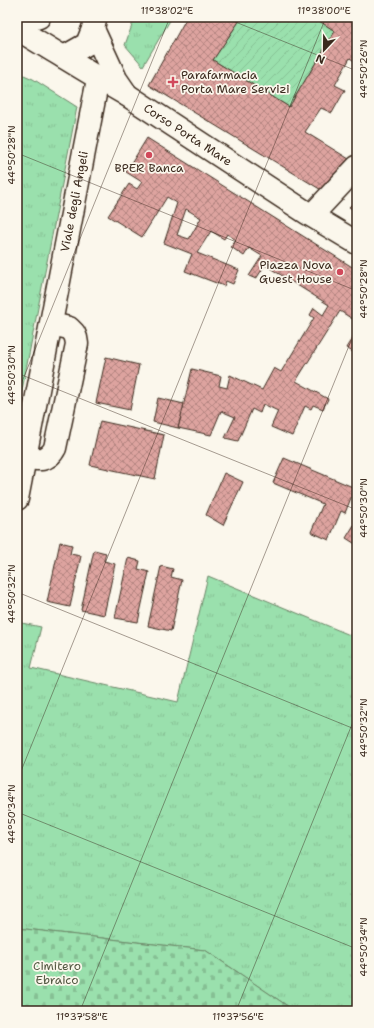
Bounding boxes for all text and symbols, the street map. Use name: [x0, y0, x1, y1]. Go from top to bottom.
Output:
text: 11°38'02"E: [141, 4, 193, 17]
text: 11°38'00"E: [297, 4, 351, 17]
north arrow: [304, 30, 344, 70]
text: 44°50'26"N: [357, 40, 370, 98]
text: N: [313, 50, 327, 67]
place label: Parafarmacia Porta Mare Servizi: [181, 67, 290, 97]
marker: Parafarmacia Porta Mare Servizi: [168, 77, 178, 87]
street label: Corso Porta Mare: [141, 100, 235, 170]
text: 44°50'28"N: [5, 125, 18, 185]
street label: Viale degli Angeli: [57, 150, 92, 253]
marker: BPER Banca: [144, 150, 154, 160]
place label: BPER Banca: [115, 160, 184, 176]
place label: Piazza Nova Guest House: [259, 257, 333, 287]
text: 44°50'28"N: [357, 259, 370, 319]
marker: Piazza Nova Guest House: [335, 267, 345, 277]
text: 44°50'30"N: [5, 345, 18, 405]
text: 44°50'30"N: [357, 478, 370, 538]
text: 44°50'32"N: [5, 564, 18, 624]
text: 44°50'32"N: [357, 698, 370, 758]
text: 44°50'34"N: [5, 784, 18, 844]
text: 44°50'34"N: [357, 917, 370, 977]
park label: Cimitero Ebraico: [33, 958, 81, 988]
text: 11°37'58"E: [56, 1010, 108, 1023]
text: 11°37'56"E: [212, 1010, 264, 1023]

